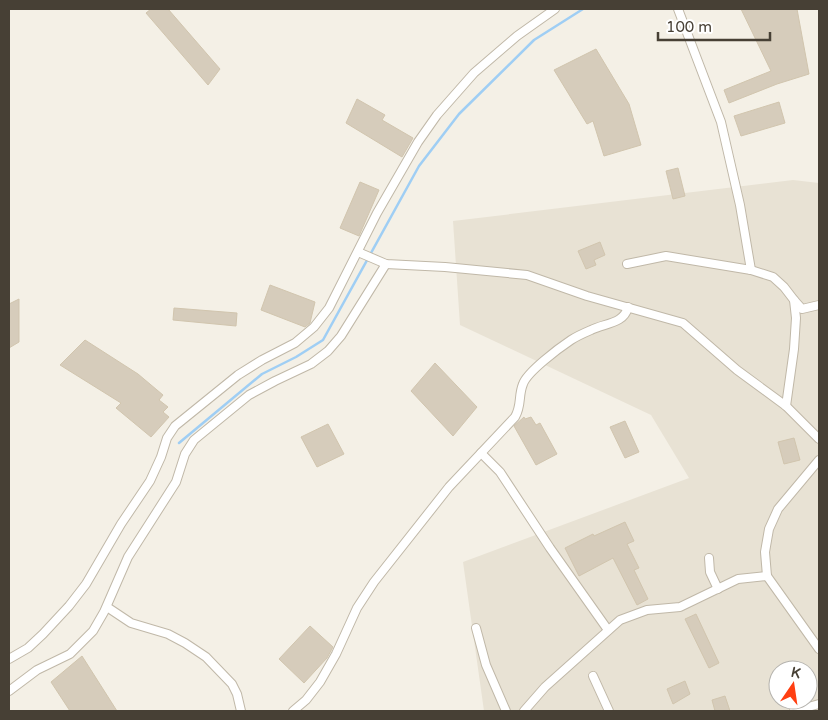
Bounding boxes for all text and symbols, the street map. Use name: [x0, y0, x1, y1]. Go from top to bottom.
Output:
scale bar: [658, 10, 770, 42]
text: 100 m: [666, 18, 712, 36]
north arrow: [768, 660, 818, 710]
text: K: [789, 663, 803, 682]

